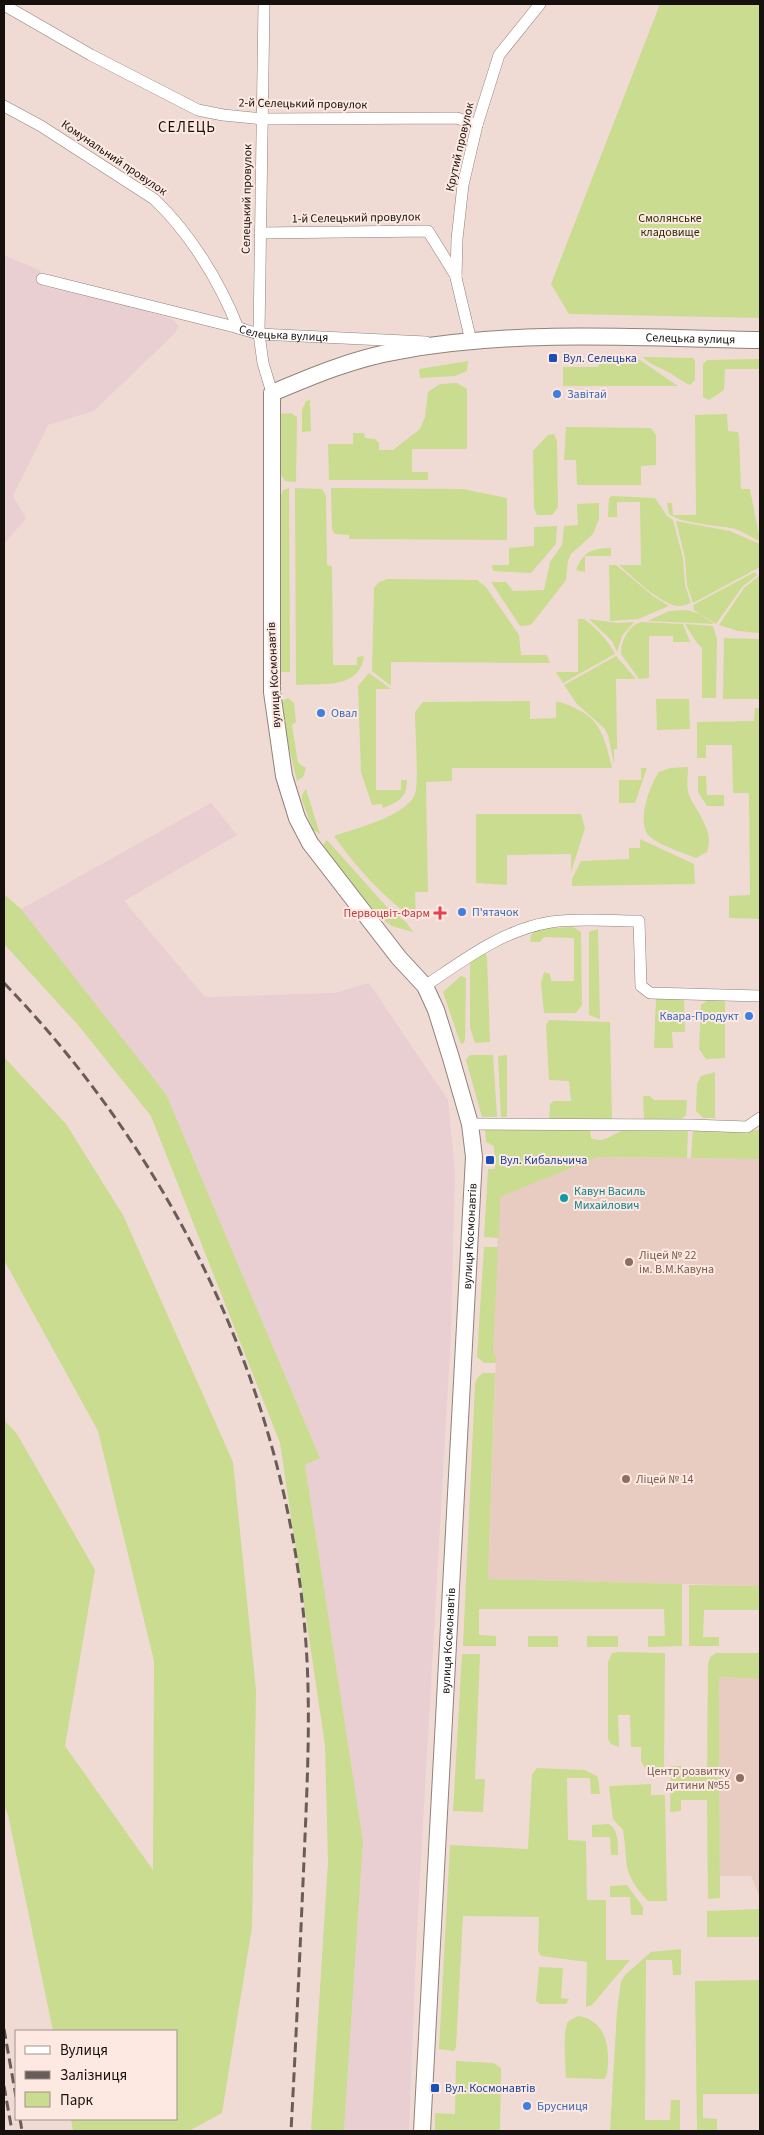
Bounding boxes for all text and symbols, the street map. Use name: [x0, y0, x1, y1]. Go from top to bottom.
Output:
street label: 2-й Селецький провулок: [239, 94, 368, 114]
street label: Крутий провулок: [442, 101, 479, 193]
street label: Комунальний провулок: [58, 116, 170, 200]
district label: СЕЛЕЦЬ: [158, 117, 216, 138]
street label: Селецький провулок: [238, 144, 256, 254]
street label: 1-й Селецький провулок: [292, 208, 421, 228]
park label: Смолянське кладовище: [638, 210, 702, 241]
street label: Селецька вулиця: [237, 320, 329, 346]
street label: Селецька вулиця: [645, 329, 736, 348]
place label: Вул. Селецька: [563, 350, 637, 367]
marker: Вул. Селецька: [547, 352, 559, 364]
place label: Завітай: [567, 386, 607, 403]
marker: Завітай: [551, 388, 563, 400]
street label: вулиця Космонавтів: [263, 622, 285, 728]
place label: Овал: [331, 705, 357, 722]
marker: Овал: [315, 707, 327, 719]
place label: П'ятачок: [472, 904, 518, 921]
place label: Первоцвіт-Фарм: [343, 905, 430, 922]
marker: П'ятачок: [456, 906, 468, 918]
marker: Первоцвіт-Фарм: [434, 907, 446, 919]
place label: Квара-Продукт: [660, 1008, 739, 1025]
marker: Квара-Продукт: [743, 1010, 755, 1022]
place label: Вул. Кибальчича: [500, 1152, 587, 1169]
marker: Вул. Кибальчича: [484, 1154, 496, 1166]
street label: вулиця Космонавтів: [458, 1183, 481, 1290]
place label: Кавун Василь Михайлович: [574, 1183, 646, 1214]
marker: Кавун Василь Михайлович: [558, 1192, 570, 1204]
place label: Ліцей № 22 ім. В.М.Кавуна: [639, 1247, 714, 1278]
marker: Ліцей № 22 ім. В.М.Кавуна: [623, 1256, 635, 1268]
place label: Ліцей № 14: [636, 1471, 693, 1488]
marker: Ліцей № 14: [620, 1473, 632, 1485]
street label: вулиця Космонавтів: [437, 1587, 459, 1694]
place label: Центр розвитку дитини №55: [647, 1763, 730, 1794]
marker: Центр розвитку дитини №55: [734, 1772, 746, 1784]
legend: [15, 2030, 178, 2120]
text: Вулиця: [60, 2040, 108, 2061]
text: Залізниця: [60, 2065, 127, 2086]
place label: Вул. Космонавтів: [445, 2080, 535, 2097]
marker: Вул. Космонавтів: [429, 2082, 441, 2094]
text: Парк: [60, 2090, 94, 2111]
place label: Брусниця: [537, 2098, 588, 2115]
marker: Брусниця: [521, 2100, 533, 2112]

